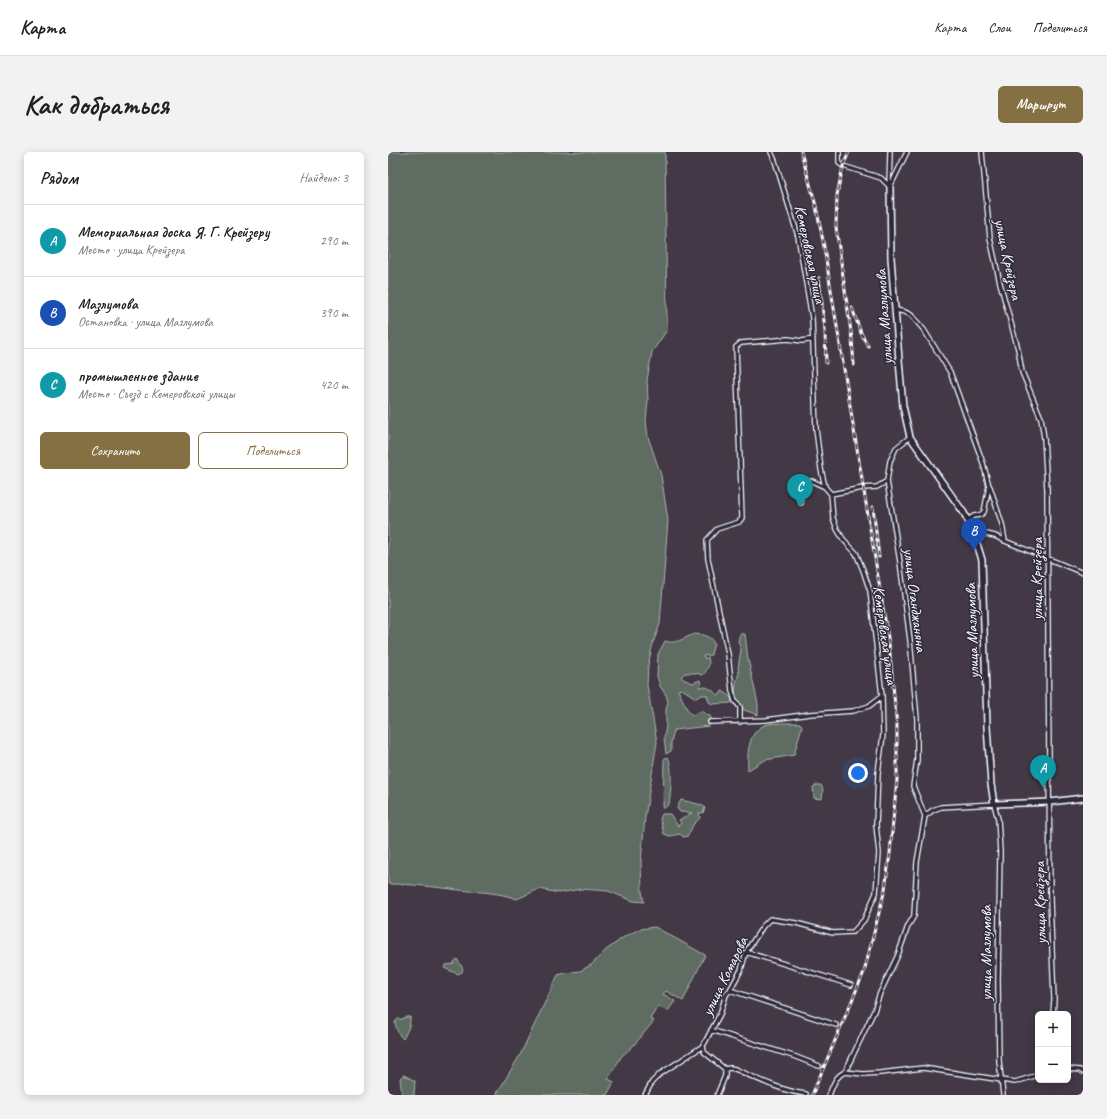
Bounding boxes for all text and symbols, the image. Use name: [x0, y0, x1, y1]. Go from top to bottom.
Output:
text: Карта: [20, 16, 65, 40]
text: Карта: [934, 19, 966, 36]
text: Слои: [988, 19, 1011, 36]
text: Поделиться: [1033, 19, 1087, 36]
button: Маршрут: [998, 86, 1083, 123]
text: Как добраться: [24, 87, 169, 122]
text: Рядом: [40, 168, 78, 189]
text: Найдено: 3: [300, 170, 348, 186]
street label: Кемеровская улица: [790, 203, 830, 307]
street label: улица Крейзера: [989, 216, 1027, 303]
text: Мемориальная доска Я. Г. Крейзеру: [78, 223, 270, 242]
text: A: [50, 233, 56, 249]
text: 290 m: [320, 233, 348, 249]
text: Место · улица Крейзера: [78, 242, 185, 258]
street label: улица Мазлумова: [871, 268, 897, 366]
text: Мазлумова: [78, 295, 138, 314]
text: B: [50, 305, 56, 321]
text: 390 m: [320, 305, 348, 321]
text: Остановка · улица Мазлумова: [78, 314, 213, 330]
text: промышленное здание: [78, 367, 198, 386]
text: C: [50, 377, 56, 393]
text: 420 m: [320, 377, 348, 393]
text: Место · Съезд с Кемеровской улицы: [78, 386, 235, 402]
button: Сохранить: [40, 432, 190, 469]
button: Поделиться: [198, 432, 348, 469]
pin: C: [787, 474, 813, 507]
pin: B: [961, 518, 987, 551]
street label: улица Крейзера: [1027, 536, 1047, 621]
street label: улица Оганджаняна: [899, 546, 931, 654]
street label: улица Мазлумова: [960, 582, 984, 680]
street label: Кемеровская улица: [868, 584, 902, 687]
pin: A: [1030, 755, 1056, 788]
your location: [848, 763, 868, 783]
street label: улица Крейзера: [1029, 860, 1051, 945]
street label: улица Мазлумова: [976, 904, 996, 1002]
street label: улица Комарова: [697, 933, 753, 1020]
map controls: [1035, 1011, 1071, 1083]
button: +: [1035, 1011, 1071, 1047]
button: −: [1035, 1047, 1071, 1083]

